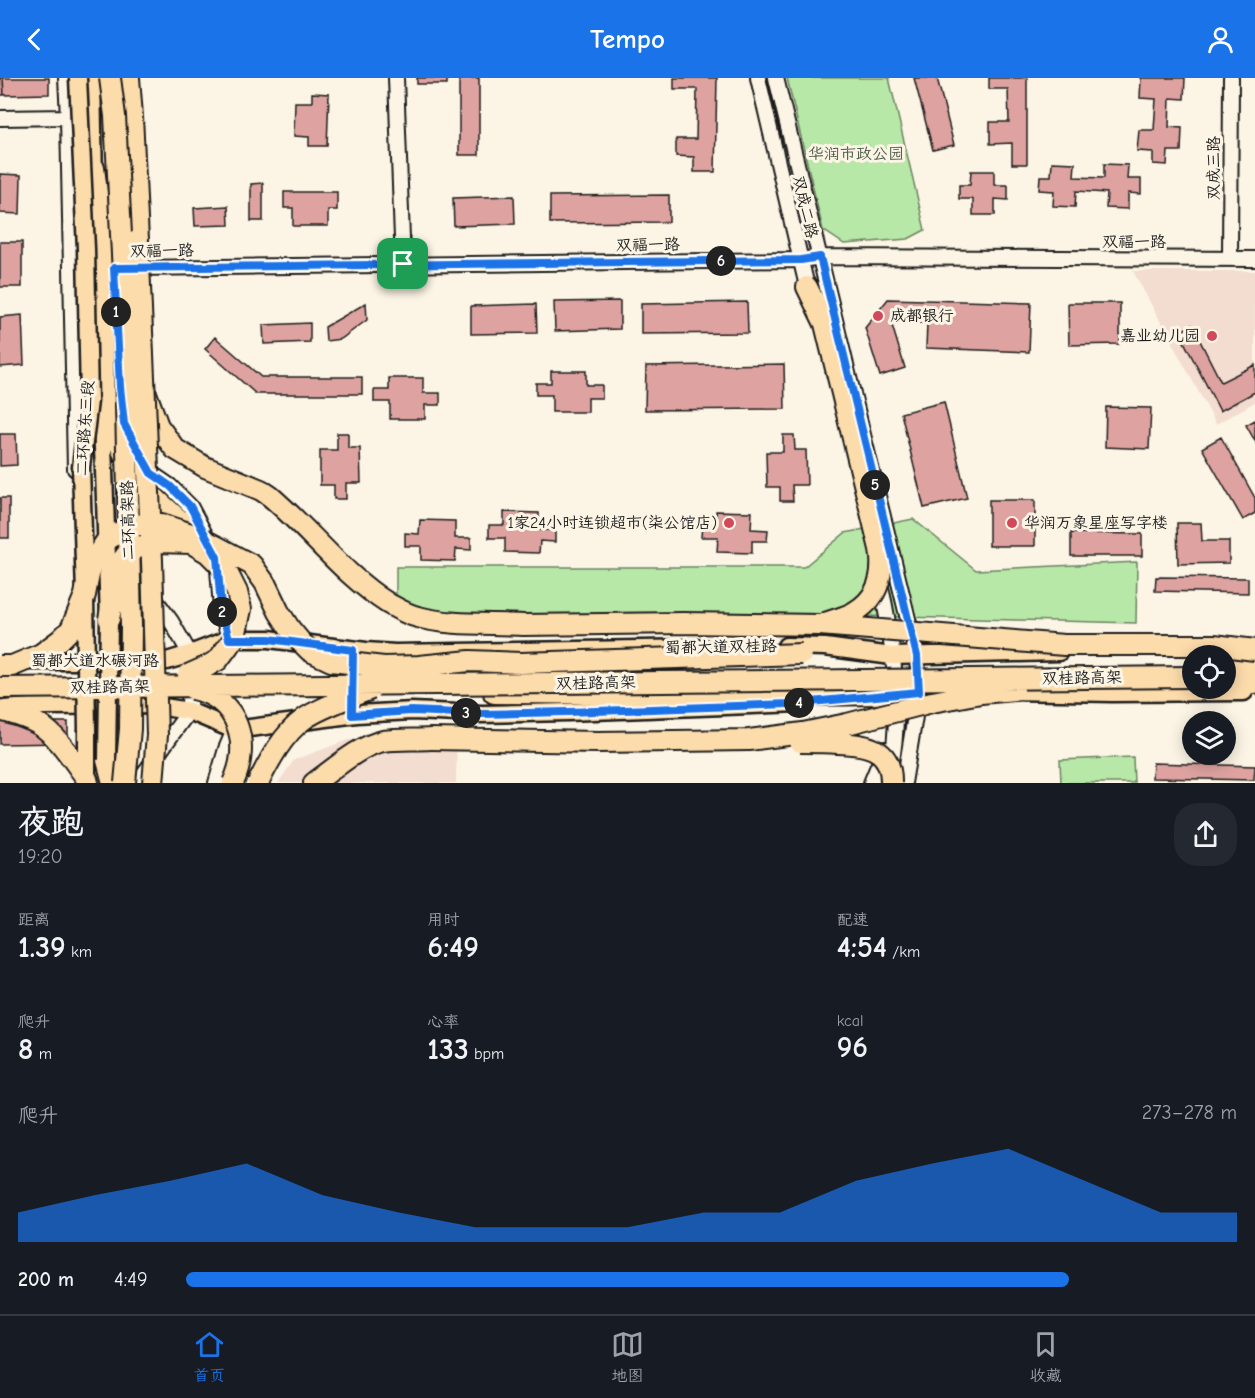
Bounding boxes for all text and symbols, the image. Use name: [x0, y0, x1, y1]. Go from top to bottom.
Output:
icon: back: [18, 23, 51, 56]
icon: person: [1204, 23, 1237, 56]
text: Tempo: [590, 24, 665, 55]
street label: 双成三路: [1205, 136, 1223, 200]
park label: 华润市政公园: [808, 145, 904, 163]
street label: 双成二路: [789, 174, 821, 240]
street label: 双福一路: [1102, 233, 1166, 251]
street label: 双福一路: [616, 235, 680, 255]
pin: [377, 238, 428, 289]
street label: 双福一路: [130, 241, 194, 261]
pin: 6: [706, 246, 736, 276]
icon: arrive: [386, 247, 419, 280]
text: 6: [717, 252, 725, 270]
pin: 1: [101, 297, 131, 327]
text: 1: [113, 303, 119, 321]
place label: 成都银行: [890, 307, 954, 325]
marker: 成都银行: [871, 309, 885, 323]
place label: 嘉业幼儿园: [1120, 327, 1200, 345]
marker: 嘉业幼儿园: [1205, 329, 1219, 343]
street label: 二环路东三段: [73, 379, 97, 477]
pin: 5: [860, 470, 890, 500]
text: 5: [871, 476, 879, 494]
street label: 二环高架路: [118, 480, 138, 560]
place label: 1家24小时连锁超市(柒公馆店): [508, 514, 717, 532]
place label: 华润万象星座写字楼: [1024, 514, 1168, 532]
marker: 1家24小时连锁超市(柒公馆店): [722, 516, 736, 530]
marker: 华润万象星座写字楼: [1005, 516, 1019, 530]
pin: 2: [207, 597, 237, 627]
text: 2: [218, 603, 226, 621]
street label: 蜀都大道双桂路: [665, 637, 777, 657]
map controls: [1182, 645, 1236, 765]
button: locate: [1182, 645, 1236, 699]
street label: 蜀都大道水碾河路: [31, 652, 159, 670]
street label: 双桂路高架: [1042, 668, 1122, 688]
street label: 双桂路高架: [556, 673, 636, 693]
street label: 双桂路高架: [70, 677, 150, 697]
pin: 4: [784, 688, 814, 718]
text: 4: [795, 694, 803, 712]
pin: 3: [451, 698, 481, 728]
text: 3: [462, 704, 470, 722]
button: layers: [1182, 711, 1236, 765]
text: 夜跑: [18, 803, 84, 841]
button: share: [1174, 803, 1237, 866]
text: 19:20: [18, 845, 63, 868]
text: 距离: [18, 911, 50, 929]
text: 用时: [427, 911, 459, 929]
text: 配速: [837, 911, 869, 929]
text: 1.39: [18, 930, 66, 965]
text: 6:49: [427, 930, 479, 965]
text: 4:54: [837, 930, 887, 965]
text: km: [66, 943, 92, 961]
text: /km: [887, 943, 920, 961]
text: kcal: [837, 1012, 864, 1030]
text: 爬升: [18, 1013, 50, 1031]
text: 心率: [427, 1013, 459, 1031]
text: 96: [837, 1030, 868, 1065]
text: 8: [18, 1032, 33, 1067]
text: 133: [427, 1032, 469, 1067]
text: m: [33, 1045, 52, 1063]
text: bpm: [469, 1045, 504, 1063]
text: 273–278 m: [1142, 1101, 1237, 1124]
text: 爬升: [18, 1104, 58, 1127]
text: 200 m: [18, 1268, 74, 1291]
text: 4:49: [114, 1268, 148, 1291]
tab: 首页: [193, 1328, 226, 1386]
tab: 地图: [611, 1328, 644, 1386]
tab: 收藏: [1029, 1328, 1062, 1386]

